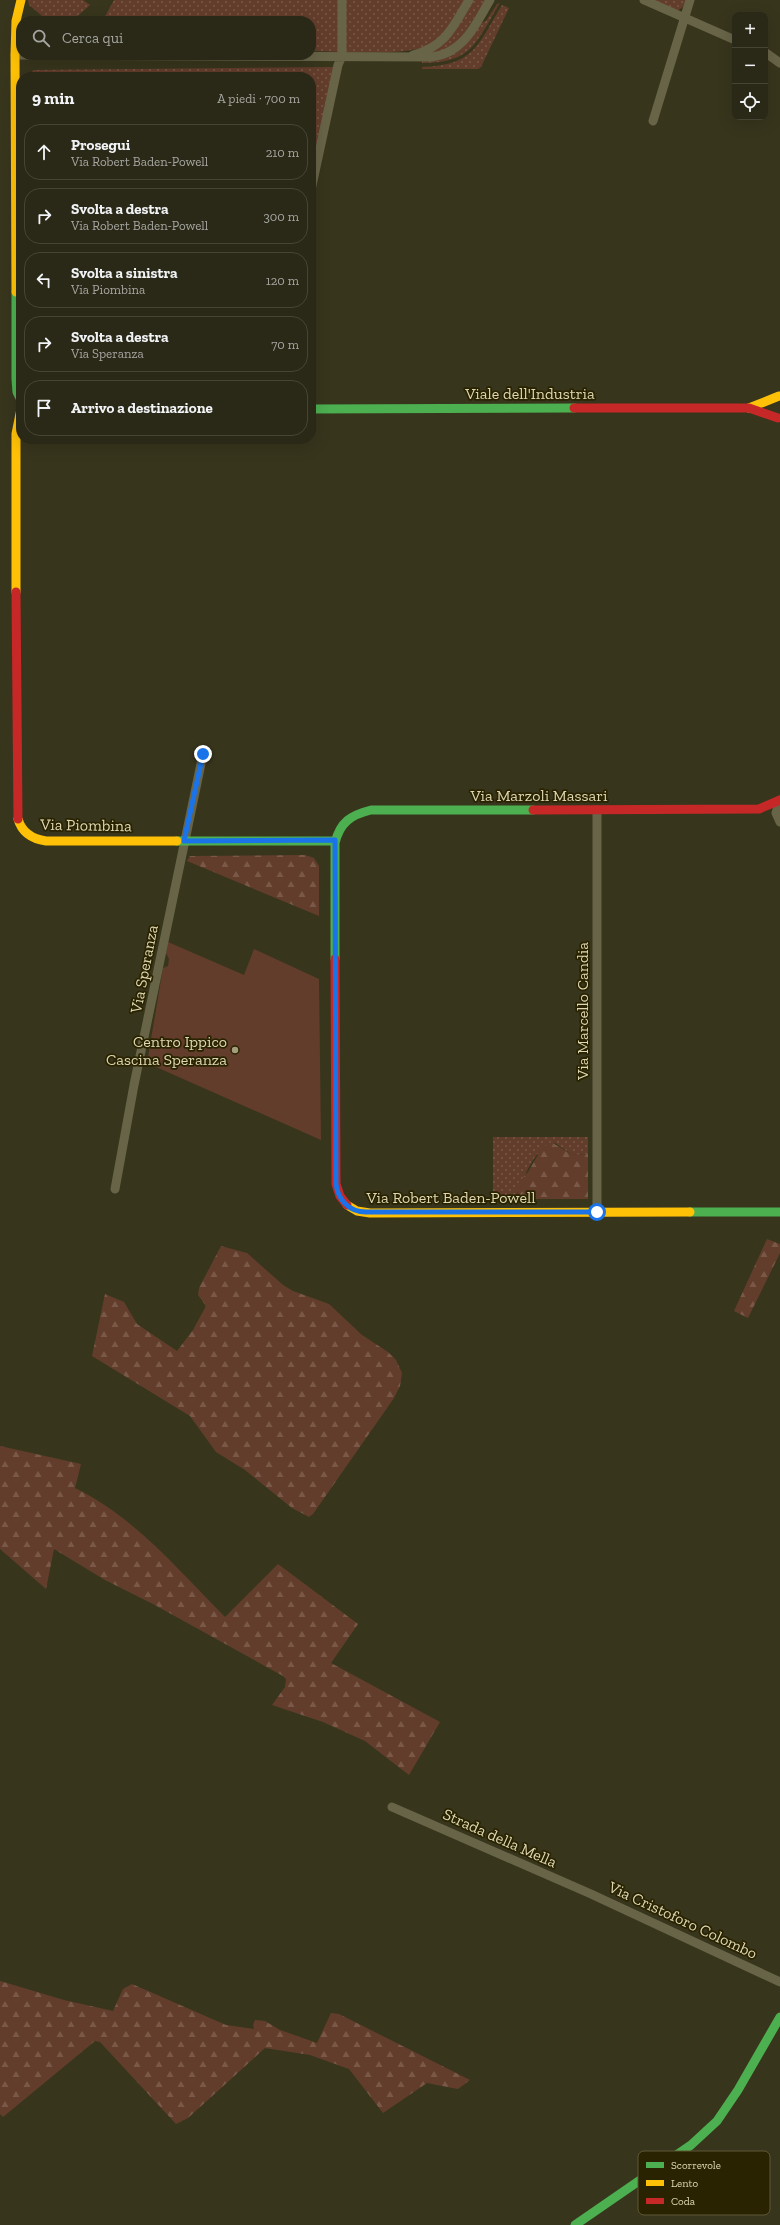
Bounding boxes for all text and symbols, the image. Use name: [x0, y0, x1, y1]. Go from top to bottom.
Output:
map controls: [732, 12, 768, 120]
button: +: [732, 12, 768, 48]
search box: [16, 16, 316, 60]
icon: search: [30, 27, 52, 49]
text: Cerca qui: [62, 29, 123, 47]
button: −: [732, 48, 768, 84]
button: locate: [732, 84, 768, 120]
text: 9 min: [32, 88, 74, 108]
text: A piedi · 700 m: [217, 91, 300, 106]
text: Prosegui: [71, 136, 130, 154]
icon: ahead: [33, 141, 55, 163]
text: 210 m: [266, 145, 299, 160]
text: Via Robert Baden-Powell: [71, 154, 208, 169]
text: Svolta a destra: [71, 200, 169, 218]
icon: right: [33, 205, 55, 227]
text: 300 m: [263, 209, 299, 224]
text: Via Robert Baden-Powell: [71, 218, 208, 233]
text: Svolta a sinistra: [71, 264, 178, 282]
icon: left: [33, 269, 55, 291]
text: 120 m: [266, 273, 299, 288]
text: Via Piombina: [71, 282, 145, 297]
text: Svolta a destra: [71, 328, 169, 346]
icon: right: [33, 333, 55, 355]
text: 70 m: [271, 337, 299, 352]
text: Via Speranza: [71, 346, 144, 361]
street label: Viale dell'Industria: [464, 384, 595, 403]
icon: arrive: [33, 397, 55, 419]
text: Arrivo a destinazione: [71, 399, 213, 417]
route end: [194, 745, 212, 763]
street label: Via Marzoli Massari: [470, 786, 608, 805]
street label: Via Piombina: [39, 815, 132, 835]
street label: Via Speranza: [126, 923, 162, 1016]
street label: Via Marcello Candia: [573, 942, 592, 1081]
place label: Centro Ippico Cascina Speranza: [106, 1032, 227, 1069]
marker: Centro Ippico Cascina Speranza: [230, 1045, 240, 1055]
street label: Via Robert Baden-Powell: [366, 1188, 535, 1207]
route start: [588, 1203, 606, 1221]
street label: Strada della Mella: [440, 1804, 560, 1872]
street label: Via Cristoforo Colombo: [605, 1877, 760, 1963]
legend: [638, 2151, 770, 2215]
text: Scorrevole: [671, 2159, 721, 2172]
text: Lento: [671, 2177, 699, 2190]
text: Coda: [671, 2195, 696, 2208]

